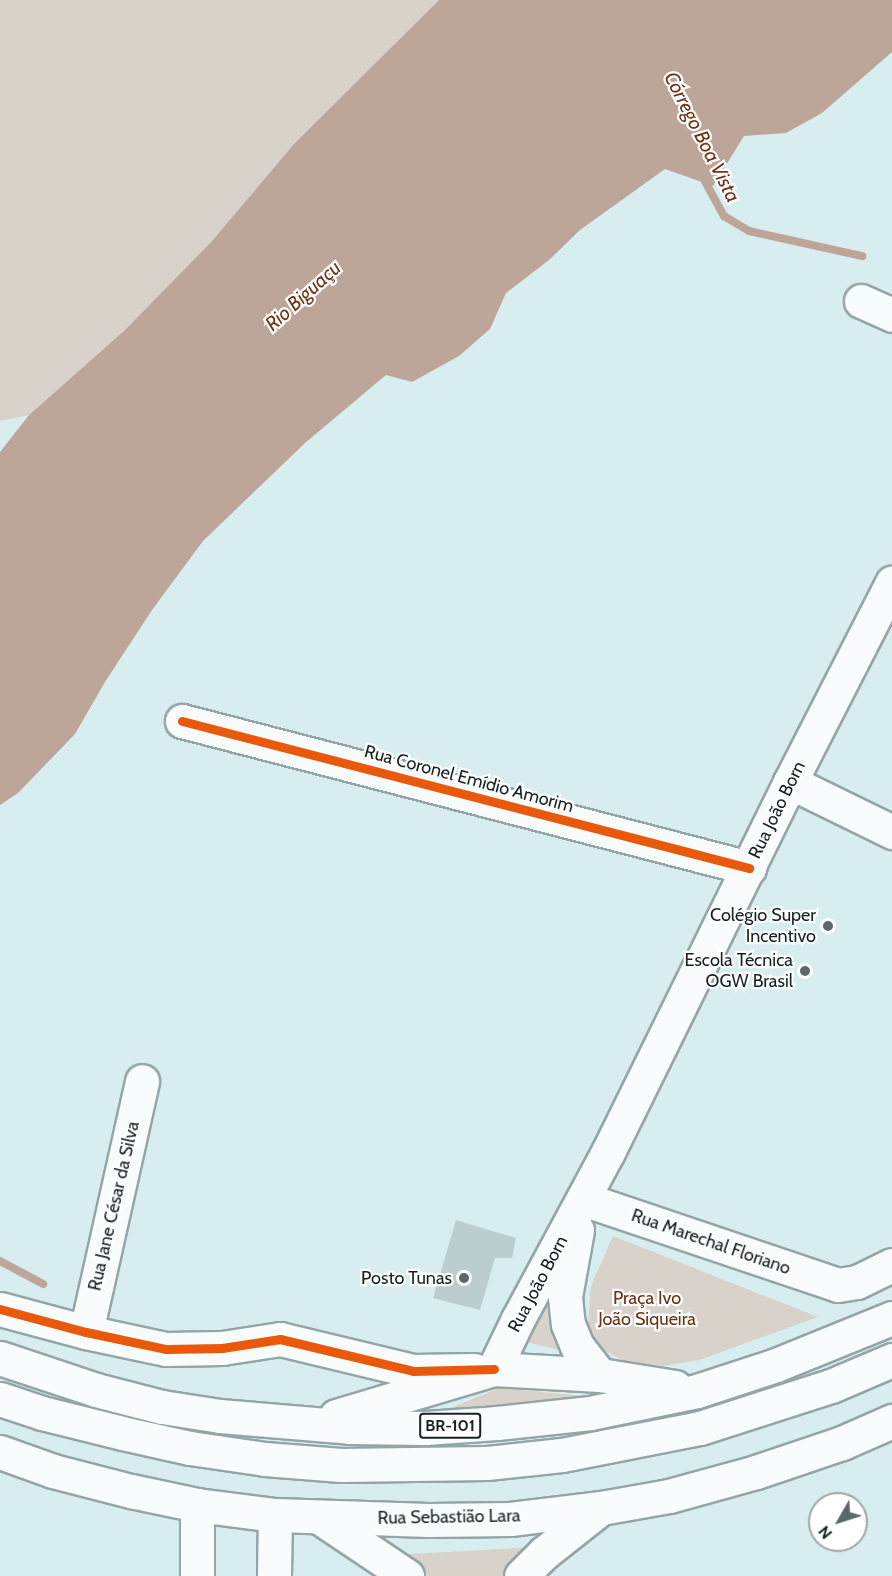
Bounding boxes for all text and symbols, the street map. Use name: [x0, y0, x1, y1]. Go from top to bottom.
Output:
water label: Córrego Boa Vista: [659, 68, 745, 206]
water label: Rio Biguaçu: [260, 256, 346, 336]
street label: Rua Coronel Emídio Amorim: [362, 741, 576, 817]
street label: Rua João Born: [744, 758, 810, 862]
place label: Colégio Super Incentivo: [710, 905, 816, 948]
marker: Colégio Super Incentivo: [821, 919, 835, 933]
place label: Escola Técnica OGW Brasil: [685, 950, 793, 992]
marker: Escola Técnica OGW Brasil: [798, 964, 812, 978]
street label: Rua Jane César da Silva: [84, 1119, 144, 1293]
street label: Rua Marechal Floriano: [629, 1205, 793, 1279]
street label: Rua João Born: [504, 1232, 572, 1336]
place label: Posto Tunas: [361, 1267, 452, 1289]
marker: Posto Tunas: [457, 1271, 471, 1285]
park label: Praça Ivo João Siqueira: [598, 1288, 696, 1330]
road number: BR-101: [418, 1413, 482, 1439]
north arrow: [808, 1492, 868, 1552]
street label: Rua Sebastião Lara: [377, 1505, 521, 1529]
text: N: [814, 1522, 836, 1543]

